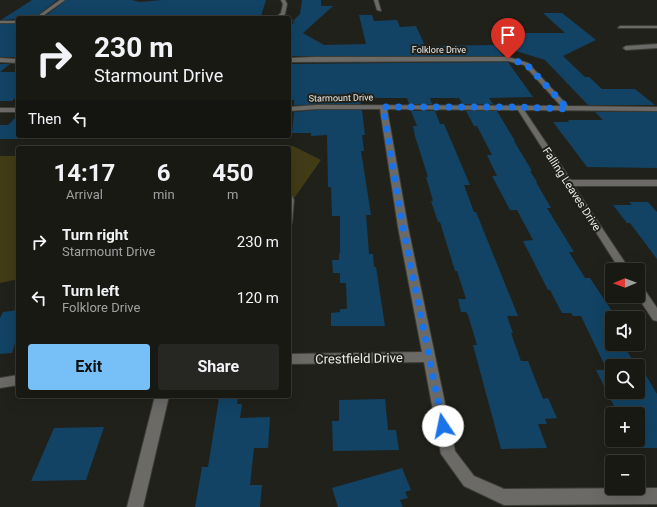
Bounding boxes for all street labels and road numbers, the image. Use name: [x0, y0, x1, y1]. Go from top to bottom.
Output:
street label: Folklore Drive: [412, 45, 466, 55]
street label: Starmount Drive: [309, 92, 374, 104]
street label: Falling Leaves Drive: [540, 145, 603, 234]
street label: Crestfield Drive: [315, 350, 403, 367]

